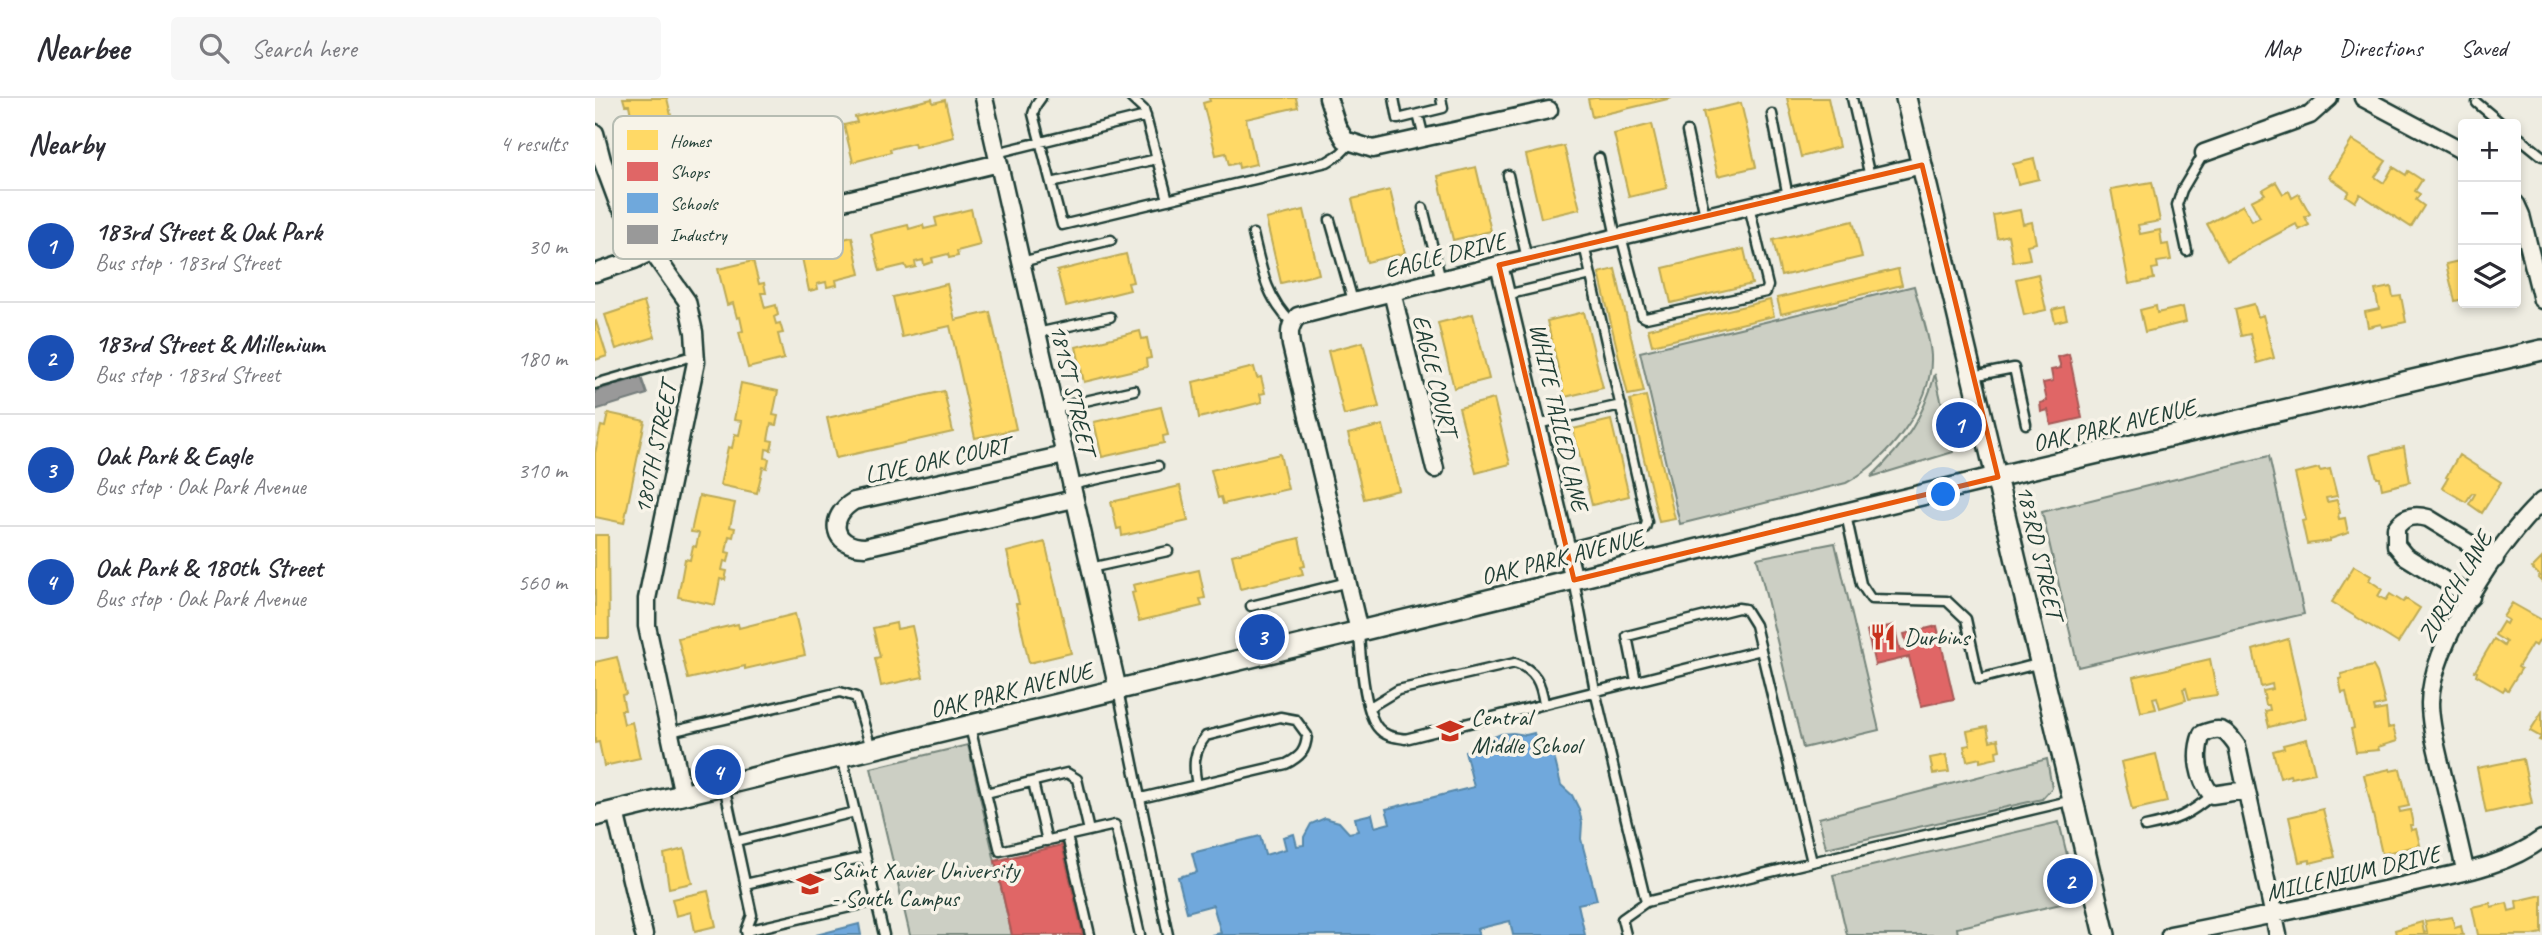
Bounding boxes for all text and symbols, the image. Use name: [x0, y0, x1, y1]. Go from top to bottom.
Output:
search box: [171, 17, 661, 80]
text: Nearbee: [35, 27, 129, 69]
icon: search: [195, 29, 233, 67]
text: Search here: [251, 32, 357, 65]
text: Map: [2264, 33, 2301, 63]
text: Directions: [2339, 33, 2422, 63]
text: Saved: [2460, 33, 2507, 63]
legend: [613, 116, 843, 259]
map controls: [2458, 119, 2521, 308]
button: +: [2458, 119, 2521, 182]
text: Nearby: [28, 125, 104, 163]
text: 4 results: [500, 129, 567, 158]
text: Homes: [670, 129, 712, 153]
text: Shops: [670, 160, 710, 184]
button: −: [2458, 182, 2521, 245]
text: Schools: [670, 192, 720, 216]
text: 183rd Street & Oak Park: [95, 215, 322, 248]
text: Industry: [670, 223, 728, 247]
street label: EAGLE DRIVE: [1381, 225, 1512, 285]
text: 1: [46, 232, 56, 261]
text: 30 m: [528, 232, 567, 261]
button: layers: [2458, 245, 2521, 308]
text: Bus stop · 183rd Street: [95, 248, 280, 277]
street label: EAGLE COURT: [1406, 312, 1466, 444]
street label: WHITE TAILED LANE: [1523, 320, 1596, 517]
street label: 181ST STREET: [1044, 321, 1104, 463]
text: 183rd Street & Millenium: [95, 327, 324, 360]
text: 2: [46, 344, 56, 373]
text: 180 m: [518, 344, 567, 373]
text: Bus stop · 183rd Street: [95, 360, 280, 389]
street label: 180TH STREET: [626, 374, 685, 517]
street label: OAK PARK AVENUE: [2030, 391, 2202, 458]
pin: 1: [1936, 399, 1982, 451]
street label: LIVE OAK COURT: [862, 429, 1018, 490]
text: Oak Park & Eagle: [95, 439, 252, 472]
text: 3: [46, 456, 56, 485]
text: 310 m: [518, 456, 567, 485]
text: Bus stop · Oak Park Avenue: [95, 472, 306, 501]
your location: [1926, 477, 1960, 511]
street label: 183RD STREET: [2010, 482, 2071, 627]
street label: OAK PARK AVENUE: [1478, 522, 1649, 592]
street label: ZURICH LANE: [2411, 523, 2501, 648]
text: Oak Park & 180th Street: [95, 551, 322, 584]
text: 4: [46, 568, 56, 597]
text: 560 m: [518, 568, 567, 597]
text: Bus stop · Oak Park Avenue: [95, 584, 306, 613]
pin: 3: [1239, 611, 1285, 663]
restaurant icon: Durbins: [1868, 622, 1898, 652]
place label: Durbins: [1904, 622, 1972, 652]
street label: OAK PARK AVENUE: [927, 655, 1098, 725]
place label: Central Middle School: [1471, 702, 1585, 760]
school or university icon: Central Middle School: [1435, 716, 1465, 746]
pin: 4: [695, 746, 741, 798]
street label: MILLENIUM DRIVE: [2263, 838, 2446, 908]
place label: Saint Xavier University - South Campus: [831, 855, 1021, 913]
pin: 2: [2047, 855, 2093, 907]
school or university icon: Saint Xavier University - South Campus: [795, 869, 825, 899]

